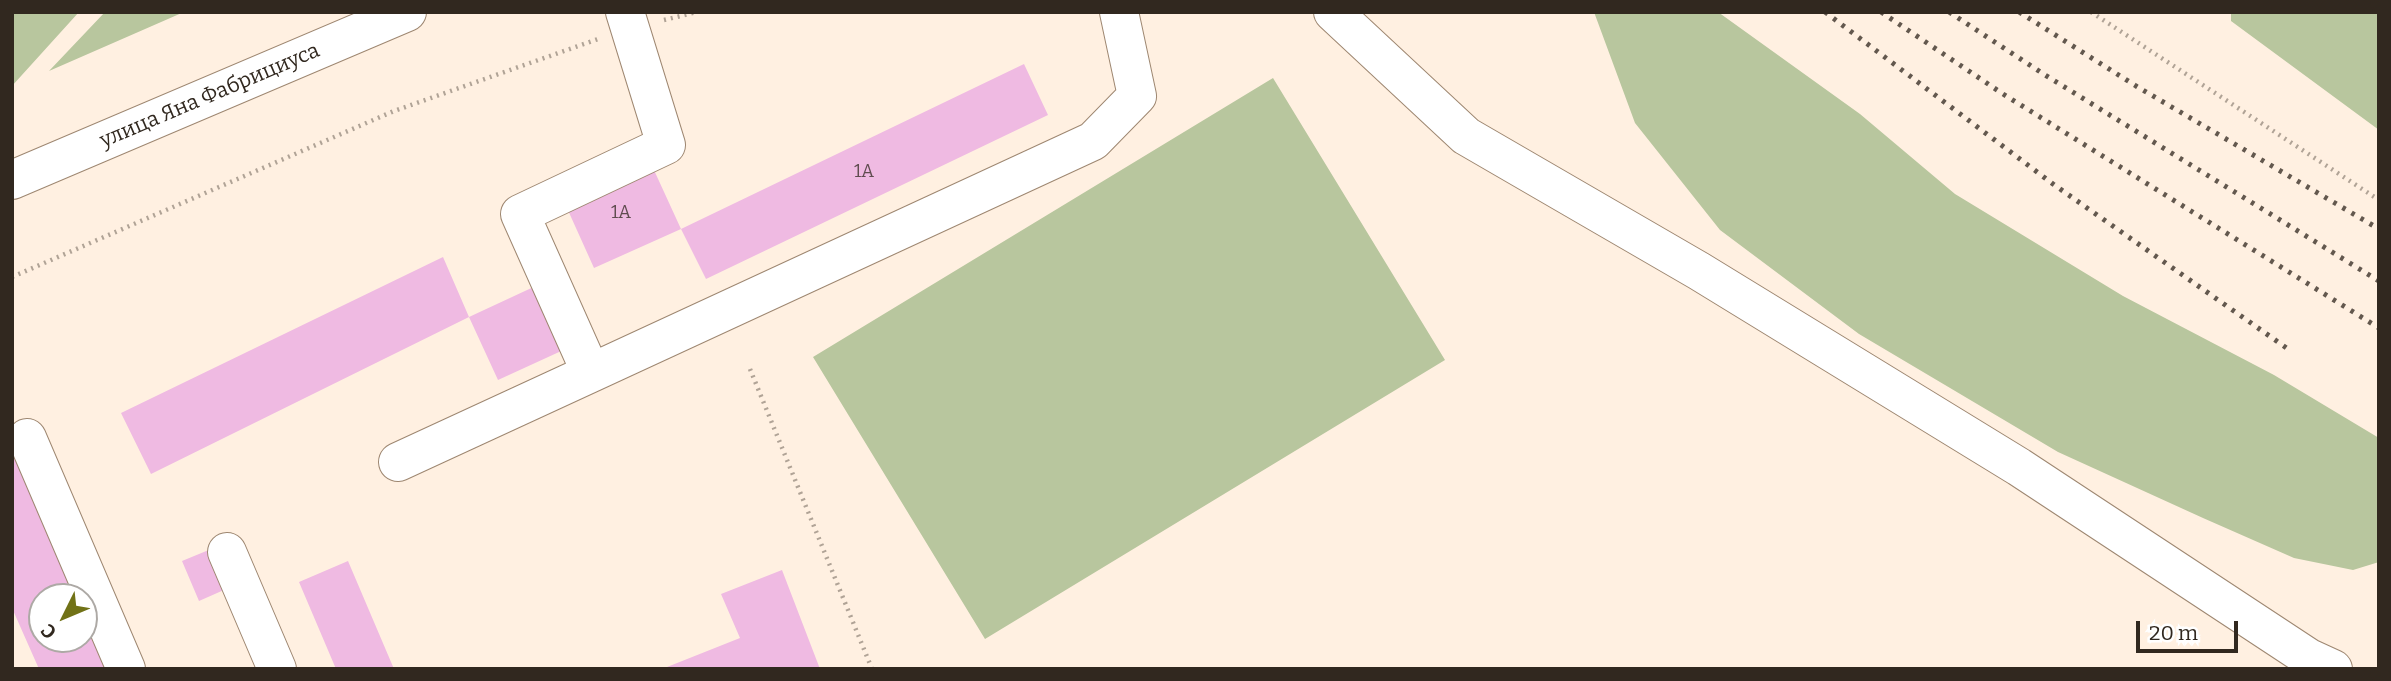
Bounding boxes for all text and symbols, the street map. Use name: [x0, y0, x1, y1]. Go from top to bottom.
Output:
street label: улица Яна Фабрициуса: [96, 38, 324, 154]
house number: 1А: [854, 161, 874, 183]
house number: 1А: [611, 202, 631, 224]
north arrow: [28, 583, 98, 653]
scale bar: [2139, 608, 2240, 652]
text: С: [36, 619, 61, 644]
text: 20 m: [2149, 620, 2198, 646]

